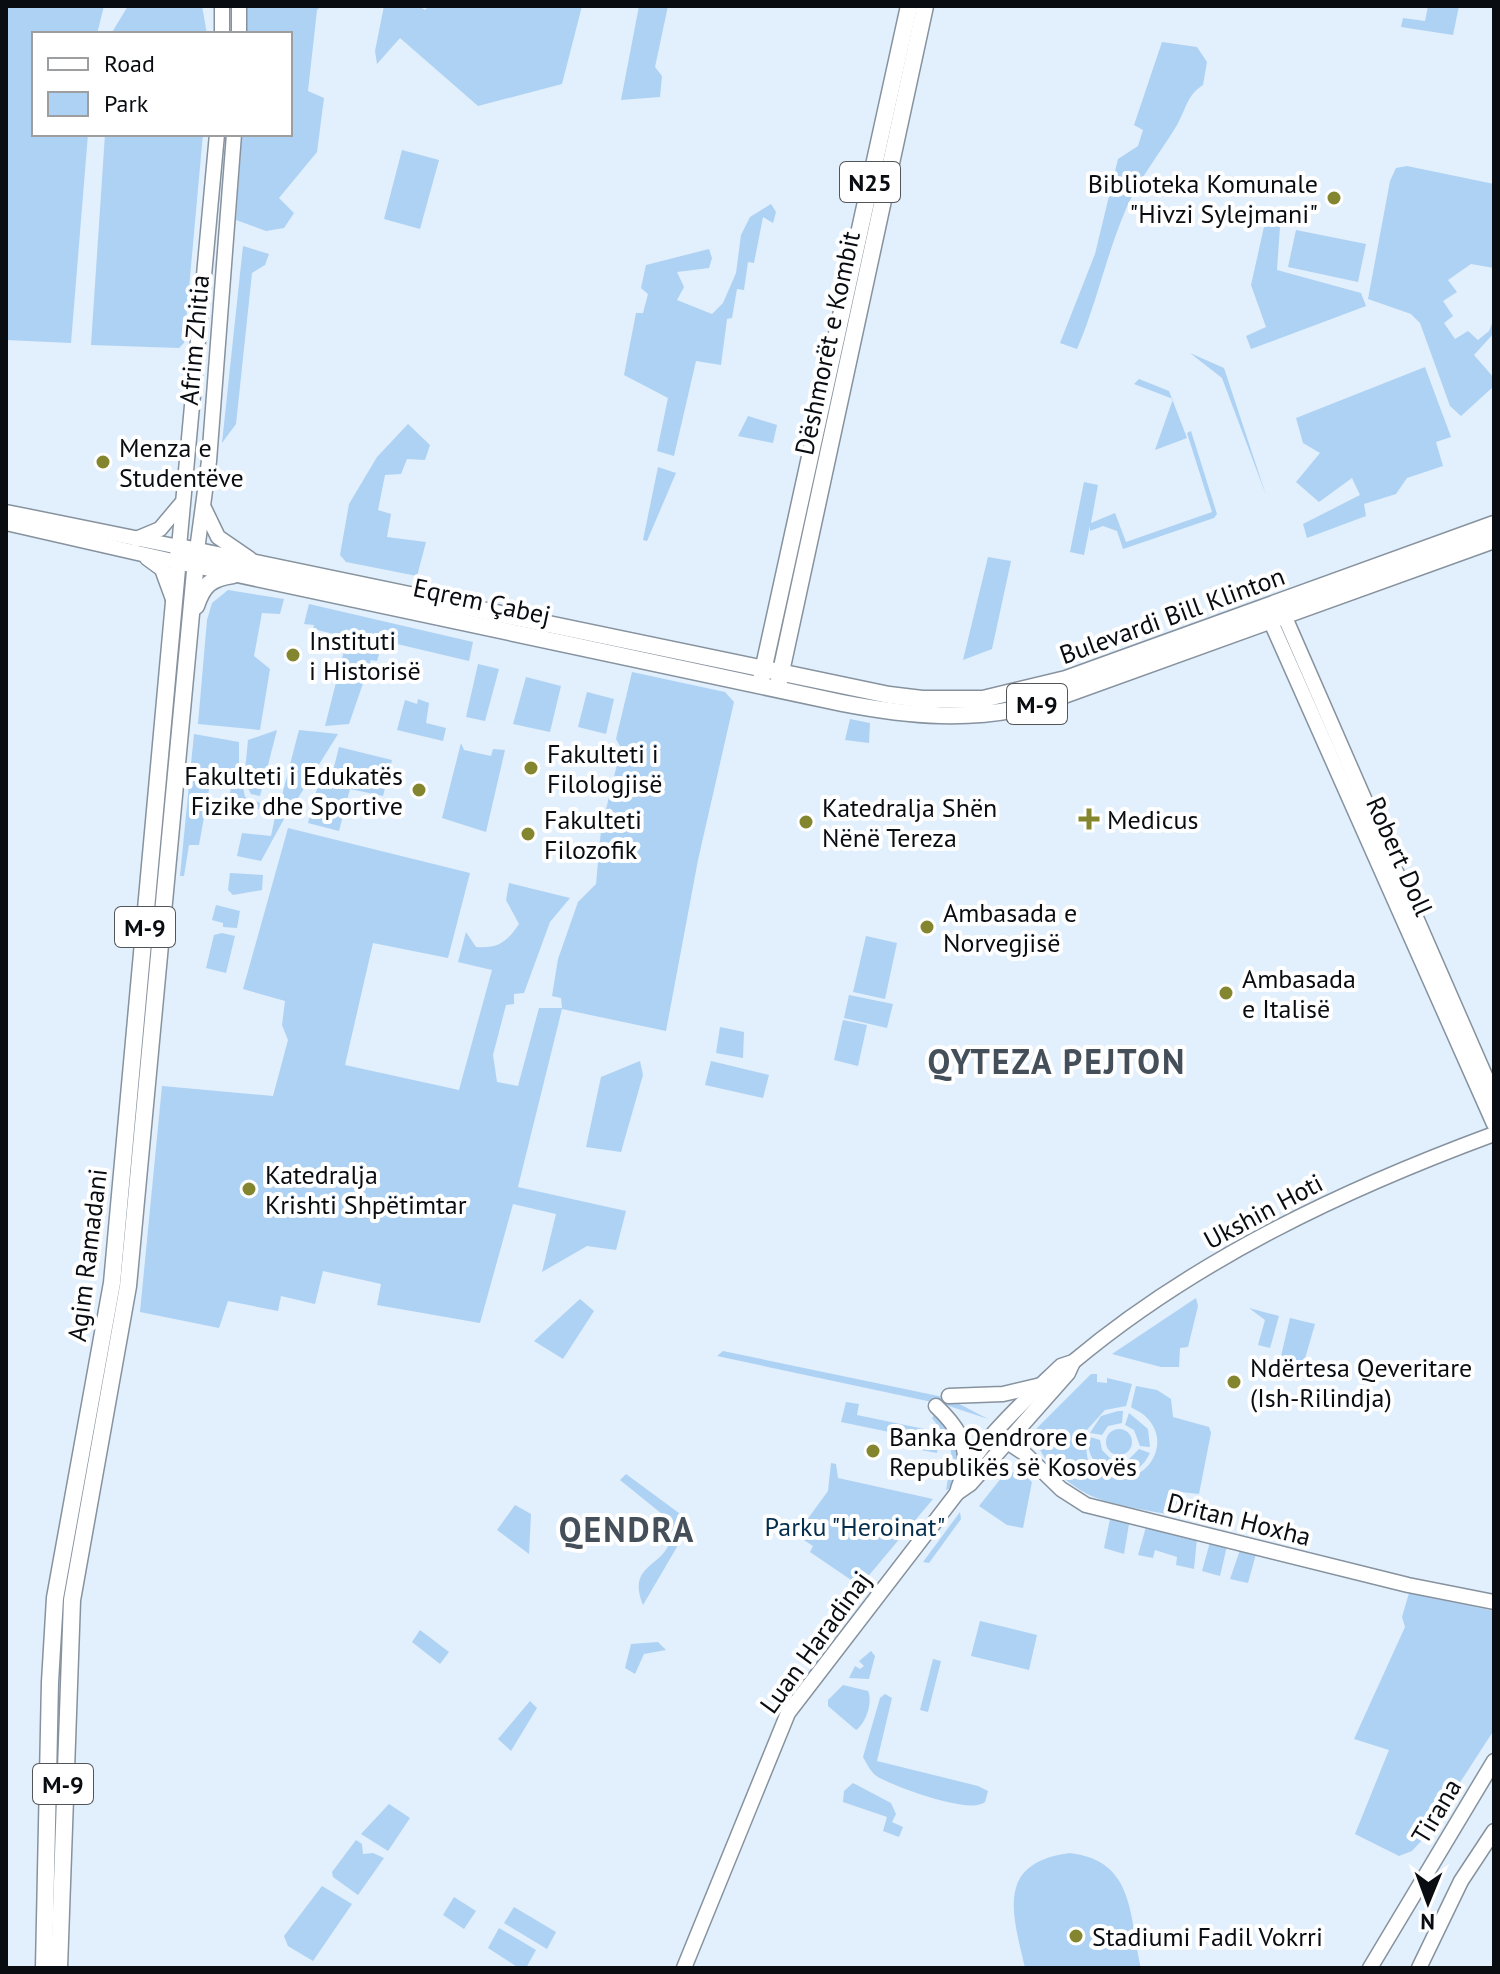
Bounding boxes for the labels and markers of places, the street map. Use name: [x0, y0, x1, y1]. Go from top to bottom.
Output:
place label: Biblioteka Komunale "Hivzi Sylejmani": [1088, 167, 1318, 230]
marker: Biblioteka Komunale "Hivzi Sylejmani": [1325, 189, 1343, 207]
place label: Menza e Studentëve: [119, 431, 244, 494]
marker: Menza e Studentëve: [94, 453, 112, 471]
place label: Instituti i Historisë: [309, 624, 421, 687]
marker: Instituti i Historisë: [284, 646, 302, 664]
place label: Fakulteti i Filologjisë: [547, 737, 663, 800]
place label: Fakulteti i Edukatës Fizike dhe Sportive: [184, 759, 403, 822]
marker: Fakulteti i Filologjisë: [522, 759, 540, 777]
marker: Fakulteti i Edukatës Fizike dhe Sportive: [410, 781, 428, 799]
place label: Katedralja Shën Nënë Tereza: [822, 791, 997, 854]
place label: Fakulteti Filozofik: [544, 803, 642, 866]
place label: Medicus: [1107, 803, 1198, 836]
marker: Medicus: [1078, 808, 1100, 830]
marker: Katedralja Shën Nënë Tereza: [797, 813, 815, 831]
marker: Fakulteti Filozofik: [519, 825, 537, 843]
place label: Ambasada e Norvegjisë: [943, 896, 1077, 959]
marker: Ambasada e Norvegjisë: [918, 918, 936, 936]
place label: Ambasada e Italisë: [1242, 962, 1356, 1025]
marker: Ambasada e Italisë: [1217, 984, 1235, 1002]
place label: Katedralja Krishti Shpëtimtar: [265, 1158, 467, 1221]
marker: Katedralja Krishti Shpëtimtar: [240, 1180, 258, 1198]
place label: Ndërtesa Qeveritare (Ish-Rilindja): [1250, 1351, 1472, 1414]
marker: Ndërtesa Qeveritare (Ish-Rilindja): [1225, 1373, 1243, 1391]
place label: Banka Qendrore e Republikës së Kosovës: [889, 1420, 1137, 1483]
marker: Banka Qendrore e Republikës së Kosovës: [864, 1442, 882, 1460]
place label: Stadiumi Fadil Vokrri: [1092, 1920, 1323, 1953]
marker: Stadiumi Fadil Vokrri: [1067, 1927, 1085, 1945]

